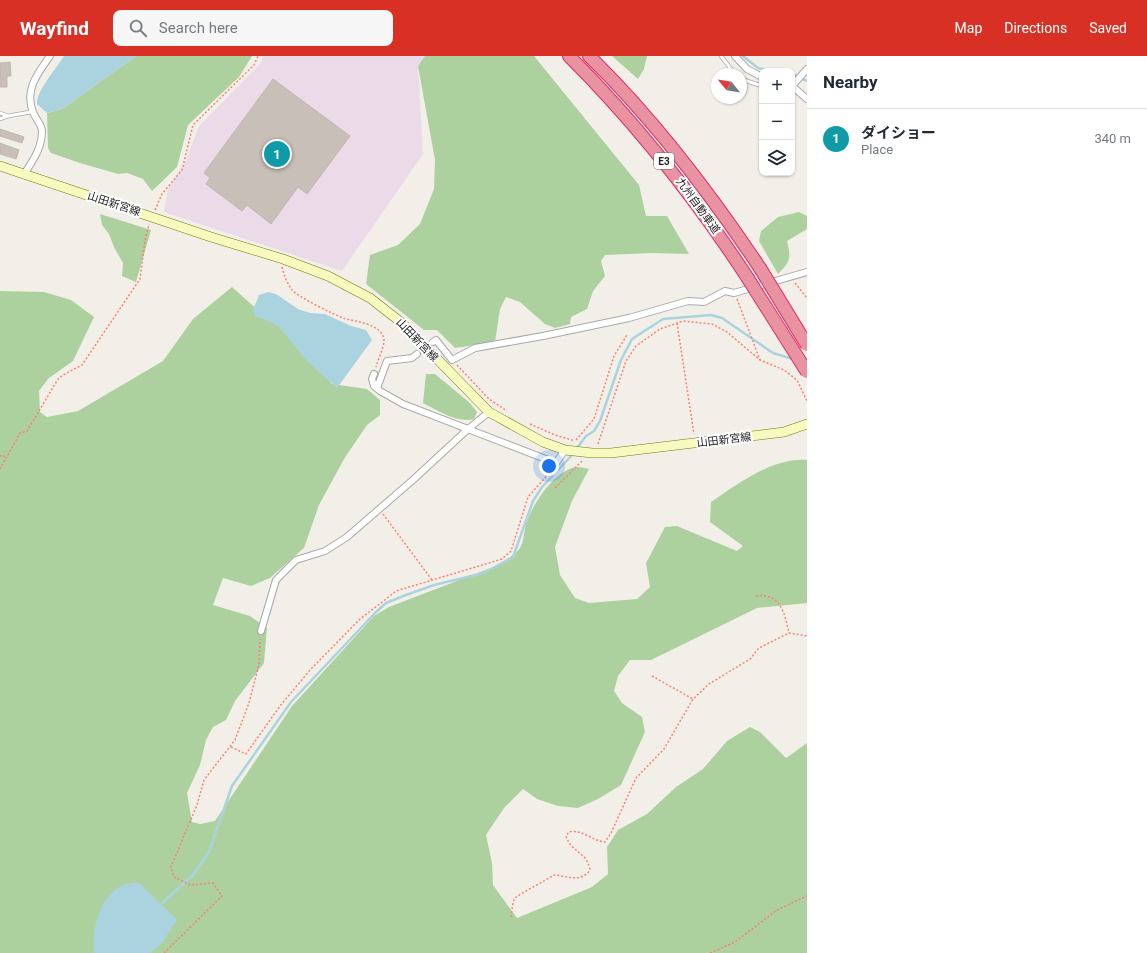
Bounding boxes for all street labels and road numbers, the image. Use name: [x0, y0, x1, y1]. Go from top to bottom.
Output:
road number: E3: [654, 153, 674, 169]
street label: 九州自動車道: [673, 175, 723, 237]
street label: 山田新宮線: [86, 189, 142, 219]
street label: 山田新宮線: [393, 316, 441, 364]
street label: 山田新宮線: [696, 430, 752, 450]

